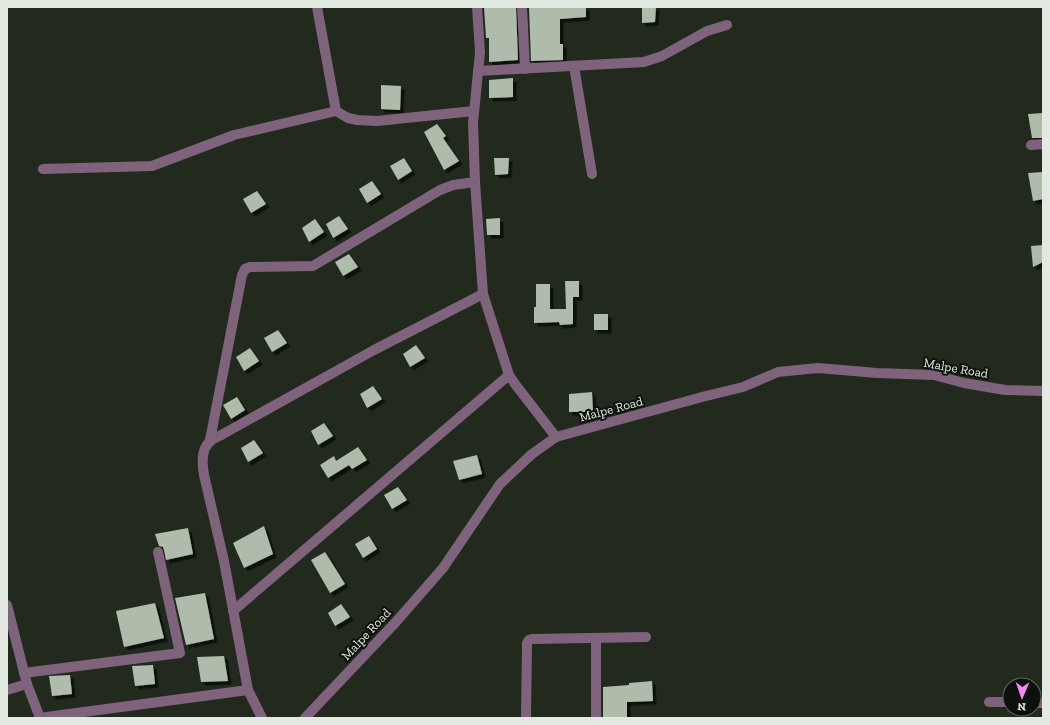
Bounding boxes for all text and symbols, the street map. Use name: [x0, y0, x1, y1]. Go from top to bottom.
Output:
street label: Malpe Road: [923, 355, 989, 381]
street label: Malpe Road: [578, 393, 644, 425]
street label: Malpe Road: [338, 605, 394, 663]
north arrow: [1002, 677, 1042, 717]
text: N: [1017, 700, 1026, 713]

